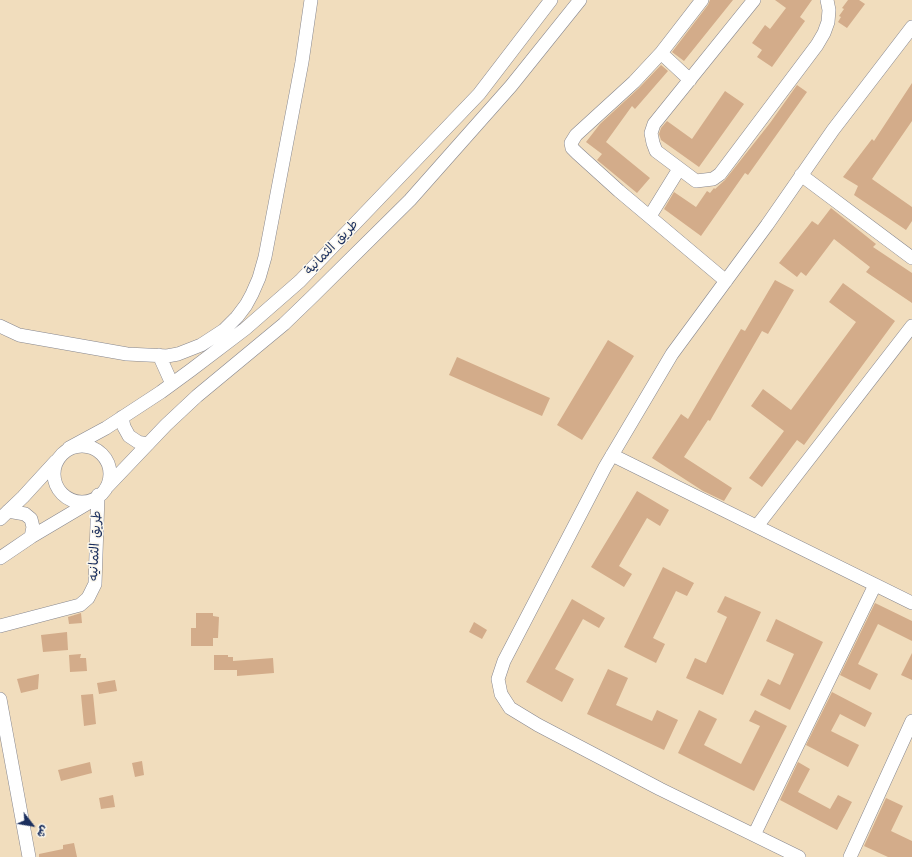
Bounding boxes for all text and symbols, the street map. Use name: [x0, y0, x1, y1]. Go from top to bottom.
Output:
street label: طريق الثمانية: [302, 217, 362, 279]
street label: طريق الثمانيه: [86, 510, 106, 582]
north arrow: [12, 805, 52, 845]
text: ش: [33, 822, 52, 840]

